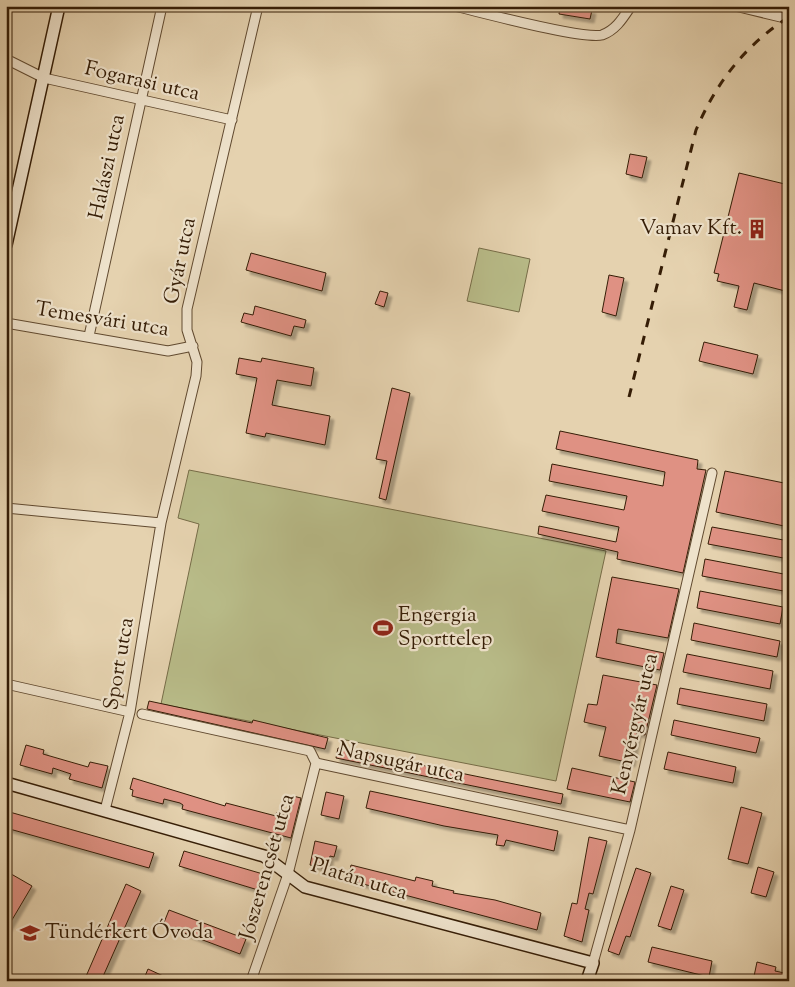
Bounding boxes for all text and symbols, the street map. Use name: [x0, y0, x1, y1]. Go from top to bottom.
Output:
street label: Fogarasi utca: [82, 54, 203, 110]
street label: Halászi utca: [82, 111, 134, 222]
place label: Vamav Kft.: [639, 214, 742, 244]
street label: Gyár utca: [157, 215, 205, 307]
building icon: Vamav Kft.: [746, 218, 768, 240]
street label: Temesvári utca: [33, 295, 171, 345]
place label: Engergia Sporttelep: [398, 601, 492, 655]
street label: Sport utca: [97, 615, 143, 713]
sports icon: Engergia Sporttelep: [372, 617, 394, 639]
street label: Kenyérgyár utca: [605, 650, 667, 798]
street label: Napsugár utca: [335, 735, 467, 791]
street label: Jószerencsét utca: [233, 790, 303, 945]
street label: Platán utca: [307, 851, 411, 909]
place label: Tündérkert Óvoda: [45, 918, 213, 948]
school or university icon: Tündérkert Óvoda: [19, 922, 41, 944]

